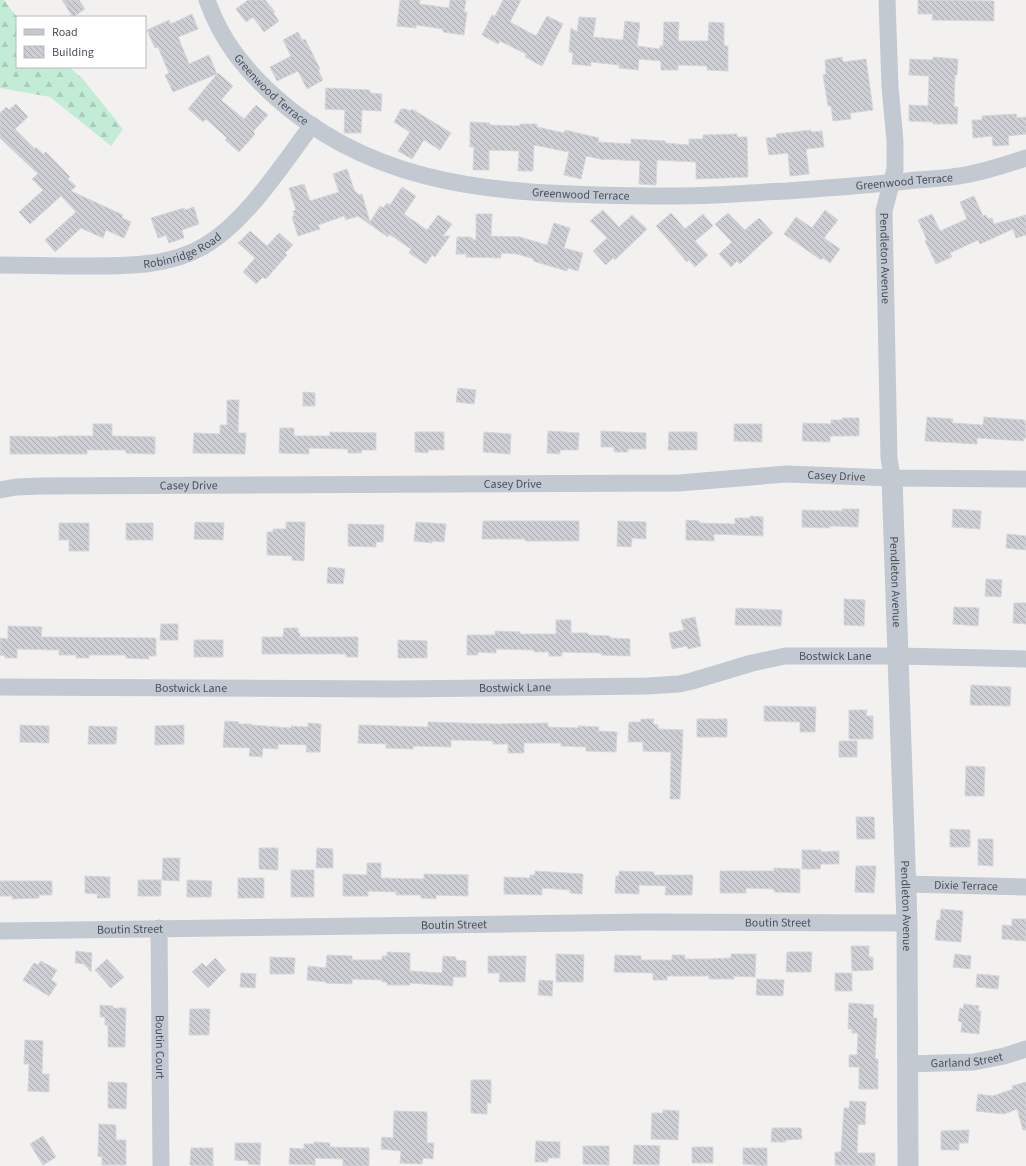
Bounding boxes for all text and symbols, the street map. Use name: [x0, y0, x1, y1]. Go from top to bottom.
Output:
legend: [16, 16, 146, 68]
text: Road: [52, 24, 78, 41]
text: Building: [52, 44, 94, 61]
street label: Greenwood Terrace: [229, 51, 312, 130]
street label: Greenwood Terrace: [855, 169, 954, 195]
street label: Greenwood Terrace: [531, 184, 630, 205]
street label: Pendleton Avenue: [875, 213, 894, 304]
street label: Robinridge Road: [142, 229, 225, 273]
street label: Casey Drive: [807, 467, 866, 486]
street label: Casey Drive: [484, 476, 542, 493]
street label: Casey Drive: [160, 477, 218, 494]
street label: Pendleton Avenue: [885, 536, 905, 628]
street label: Bostwick Lane: [799, 648, 871, 665]
street label: Bostwick Lane: [479, 679, 551, 697]
street label: Bostwick Lane: [155, 680, 227, 697]
street label: Pendleton Avenue: [896, 860, 915, 951]
street label: Dixie Terrace: [934, 877, 998, 895]
street label: Boutin Street: [745, 914, 811, 932]
street label: Boutin Street: [421, 916, 487, 934]
street label: Boutin Street: [97, 921, 163, 939]
street label: Boutin Court: [151, 1015, 168, 1079]
street label: Garland Street: [930, 1048, 1004, 1072]

